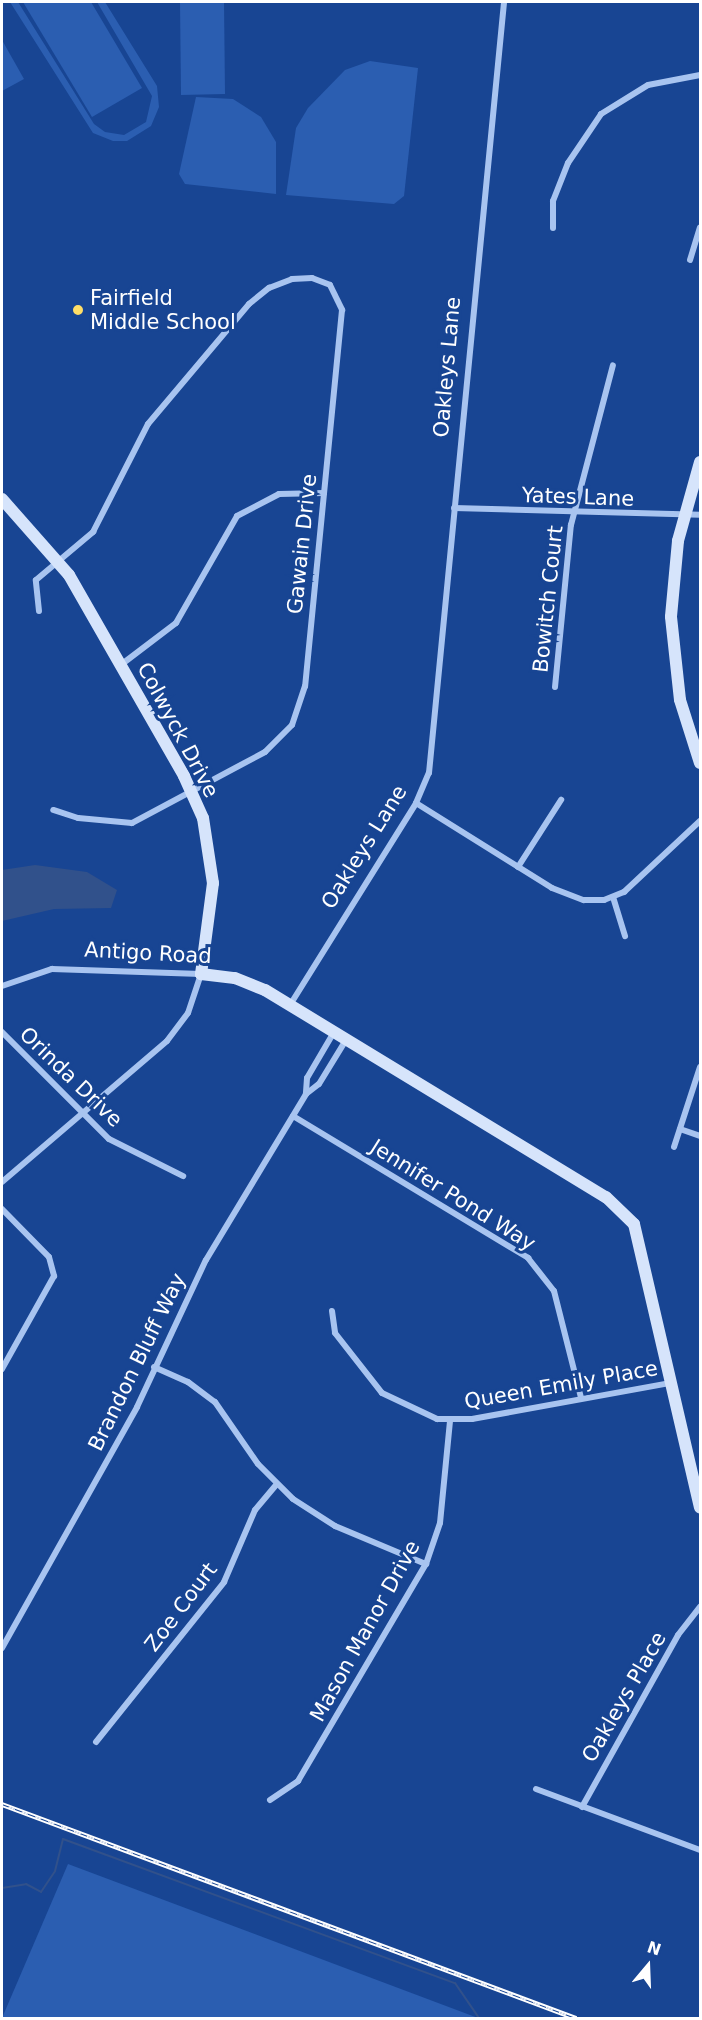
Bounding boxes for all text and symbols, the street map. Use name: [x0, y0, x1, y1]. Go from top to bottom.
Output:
place label: Fairfield Middle School: [90, 285, 236, 335]
street label: Oakleys Lane: [428, 296, 466, 438]
marker: Fairfield Middle School: [71, 303, 85, 317]
street label: Gawain Drive: [282, 473, 322, 615]
street label: Yates Lane: [521, 482, 635, 512]
street label: Bowitch Court: [528, 524, 568, 674]
street label: Colwyck Drive: [132, 658, 224, 802]
street label: Oakleys Lane: [316, 780, 412, 914]
street label: Antigo Road: [84, 937, 212, 969]
street label: Orinda Drive: [14, 1022, 128, 1132]
street label: Jennifer Pond Way: [366, 1134, 540, 1256]
street label: Brandon Bluff Way: [83, 1269, 191, 1455]
street label: Queen Emily Place: [462, 1356, 660, 1414]
street label: Mason Manor Drive: [305, 1536, 425, 1726]
street label: Zoe Court: [139, 1558, 223, 1656]
street label: Oakleys Place: [577, 1627, 671, 1767]
north arrow: [618, 1936, 678, 1996]
text: N: [645, 1937, 663, 1960]

